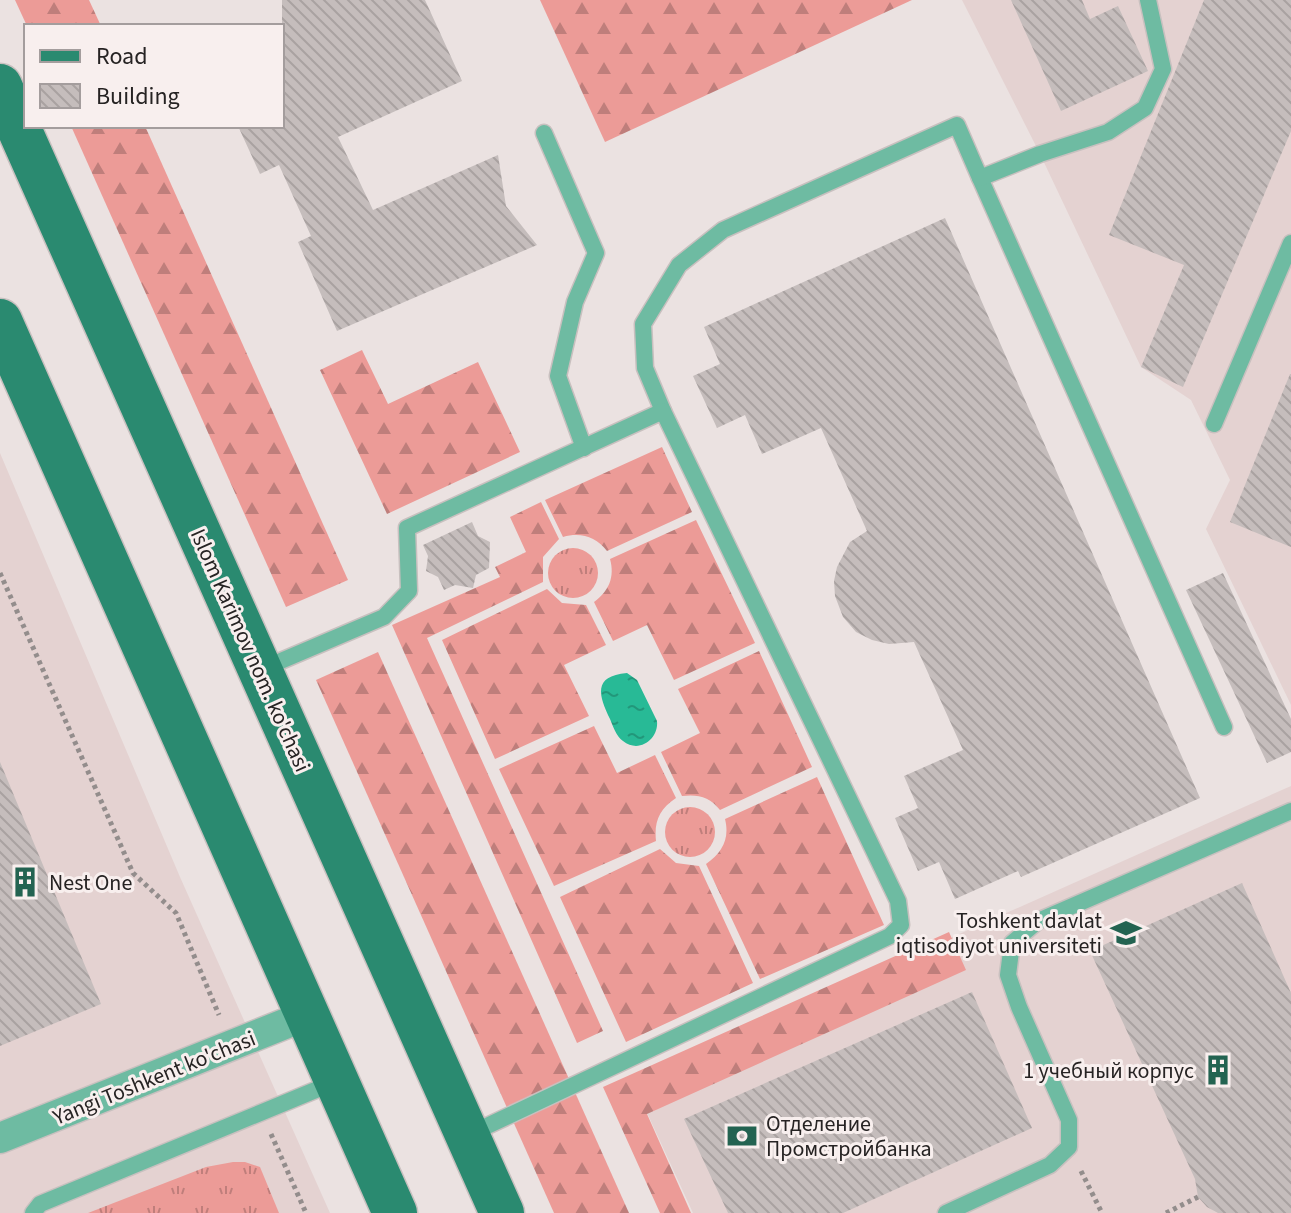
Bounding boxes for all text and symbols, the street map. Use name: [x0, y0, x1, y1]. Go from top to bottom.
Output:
legend: [24, 24, 284, 128]
text: Road: [96, 39, 148, 74]
text: Building: [96, 79, 180, 114]
street label: Islom Karimov nom. ko'chasi: [182, 524, 318, 777]
building icon: Nest One: [8, 865, 42, 899]
place label: Nest One: [49, 867, 132, 899]
place label: Toshkent davlat iqtisodiyot universiteti: [896, 905, 1103, 962]
school or university icon: Toshkent davlat iqtisodiyot universiteti: [1109, 916, 1143, 950]
street label: Yangi Toshkent ko'chasi: [47, 1023, 261, 1134]
building icon: 1 учебный корпус: [1201, 1053, 1235, 1087]
place label: 1 учебный корпус: [1023, 1055, 1194, 1087]
place label: Отделение Промстройбанка: [766, 1108, 932, 1165]
bank icon: Отделение Промстройбанка: [725, 1119, 759, 1153]

